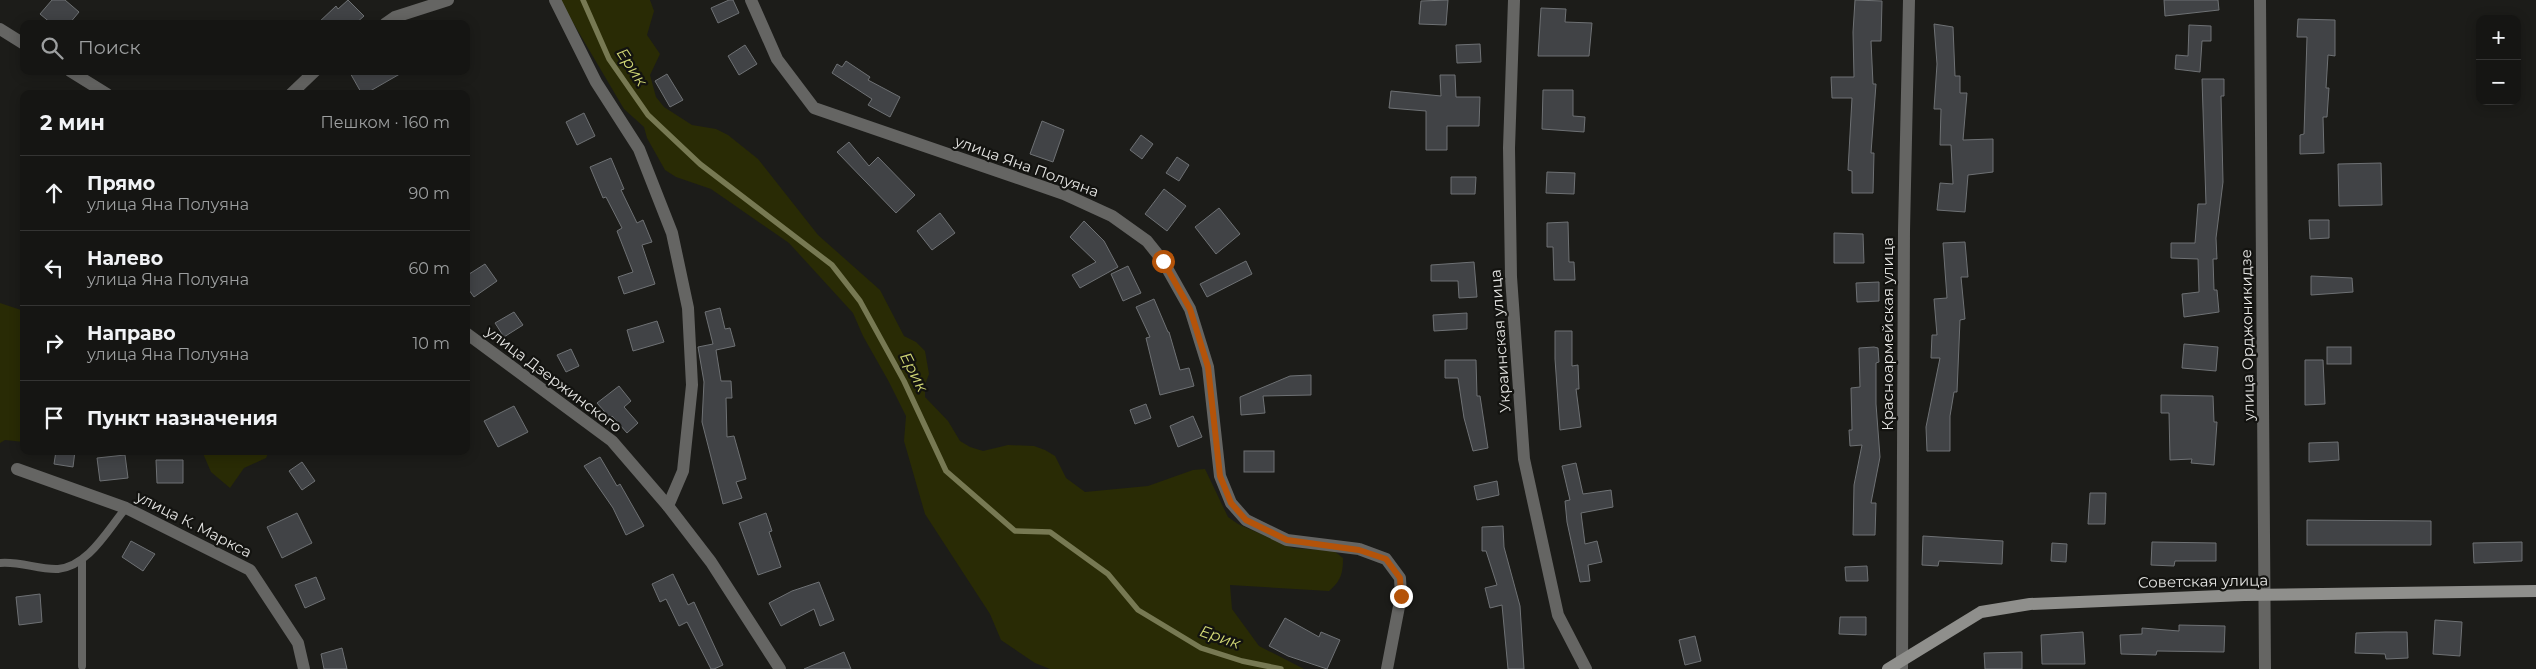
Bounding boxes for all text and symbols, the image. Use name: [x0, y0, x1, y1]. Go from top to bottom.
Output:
map controls: [2476, 15, 2521, 105]
button: +: [2476, 15, 2521, 60]
search box: [20, 20, 470, 75]
icon: search: [38, 34, 66, 62]
text: Поиск: [78, 36, 141, 59]
water label: Ерик: [613, 44, 652, 90]
button: −: [2476, 60, 2521, 105]
text: 2 мин: [40, 110, 105, 135]
text: Пешком · 160 m: [321, 113, 450, 132]
street label: улица Яна Полуяна: [951, 131, 1102, 201]
text: Прямо: [87, 172, 155, 195]
icon: ahead: [40, 179, 68, 207]
text: 90 m: [408, 184, 450, 203]
text: улица Яна Полуяна: [87, 195, 249, 214]
street label: Красноармейская улица: [1878, 237, 1897, 431]
text: Налево: [87, 247, 163, 270]
street label: улица Орджоникидзе: [2236, 249, 2258, 422]
route start: [1152, 250, 1175, 273]
icon: left: [40, 254, 68, 282]
text: 60 m: [408, 259, 450, 278]
street label: Украинская улица: [1486, 269, 1514, 413]
text: улица Яна Полуяна: [87, 270, 249, 289]
street label: улица Дзержинского: [481, 321, 626, 436]
text: Направо: [87, 322, 176, 345]
icon: right: [40, 329, 68, 357]
text: 10 m: [412, 334, 450, 353]
text: улица Яна Полуяна: [87, 345, 249, 364]
water label: Ерик: [896, 349, 932, 396]
icon: arrive: [40, 404, 68, 432]
text: Пункт назначения: [87, 407, 278, 430]
street label: улица К. Маркса: [132, 486, 255, 561]
street label: Советская улица: [2138, 570, 2268, 592]
route end: [1390, 585, 1413, 608]
water label: Ерик: [1197, 621, 1244, 653]

